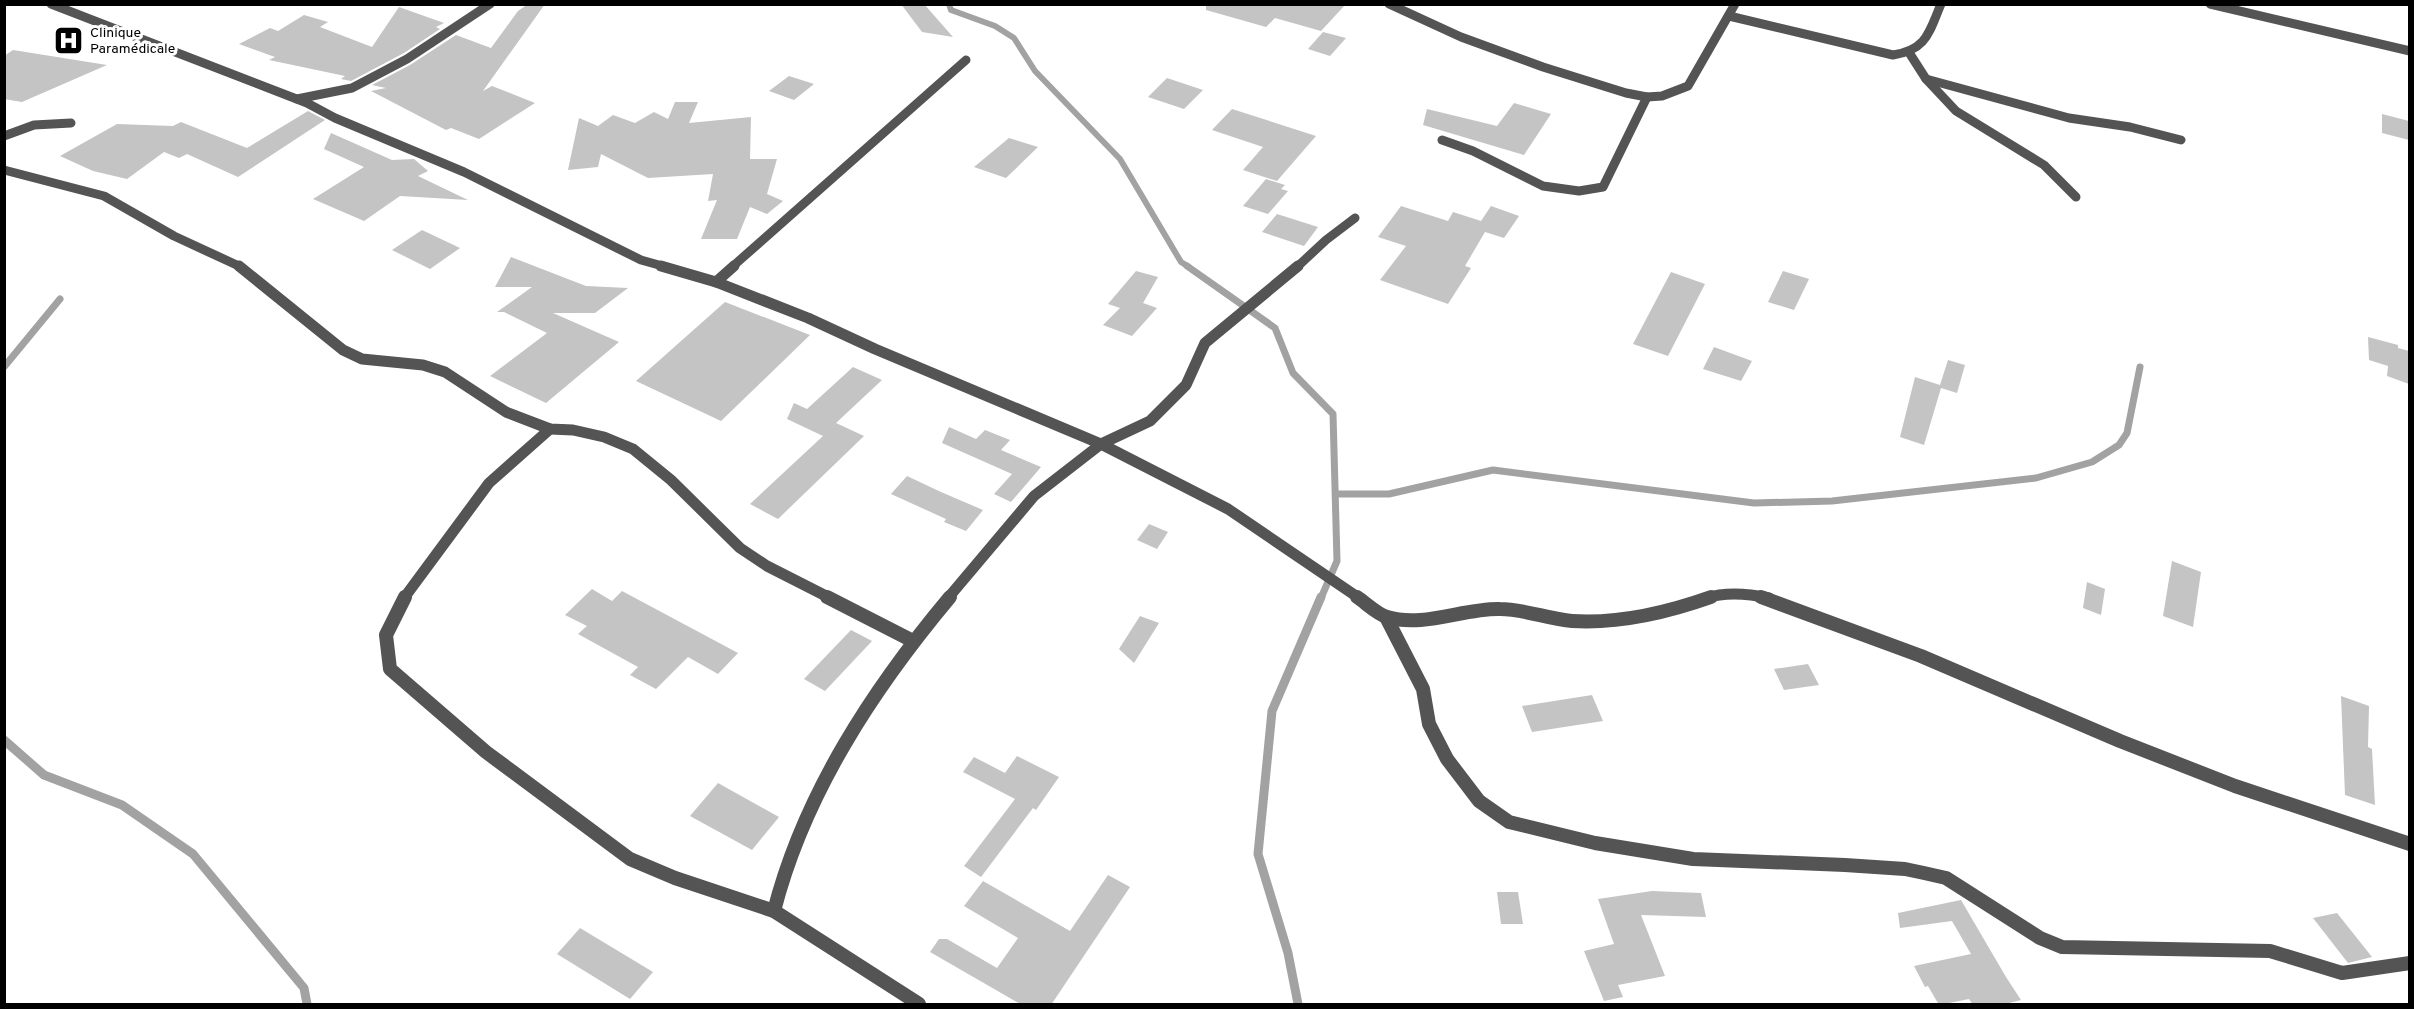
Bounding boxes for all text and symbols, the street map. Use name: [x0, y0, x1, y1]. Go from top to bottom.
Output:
hospital icon: Clinique Paramédicale: [53, 25, 85, 57]
place label: Clinique Paramédicale: [90, 25, 175, 58]

